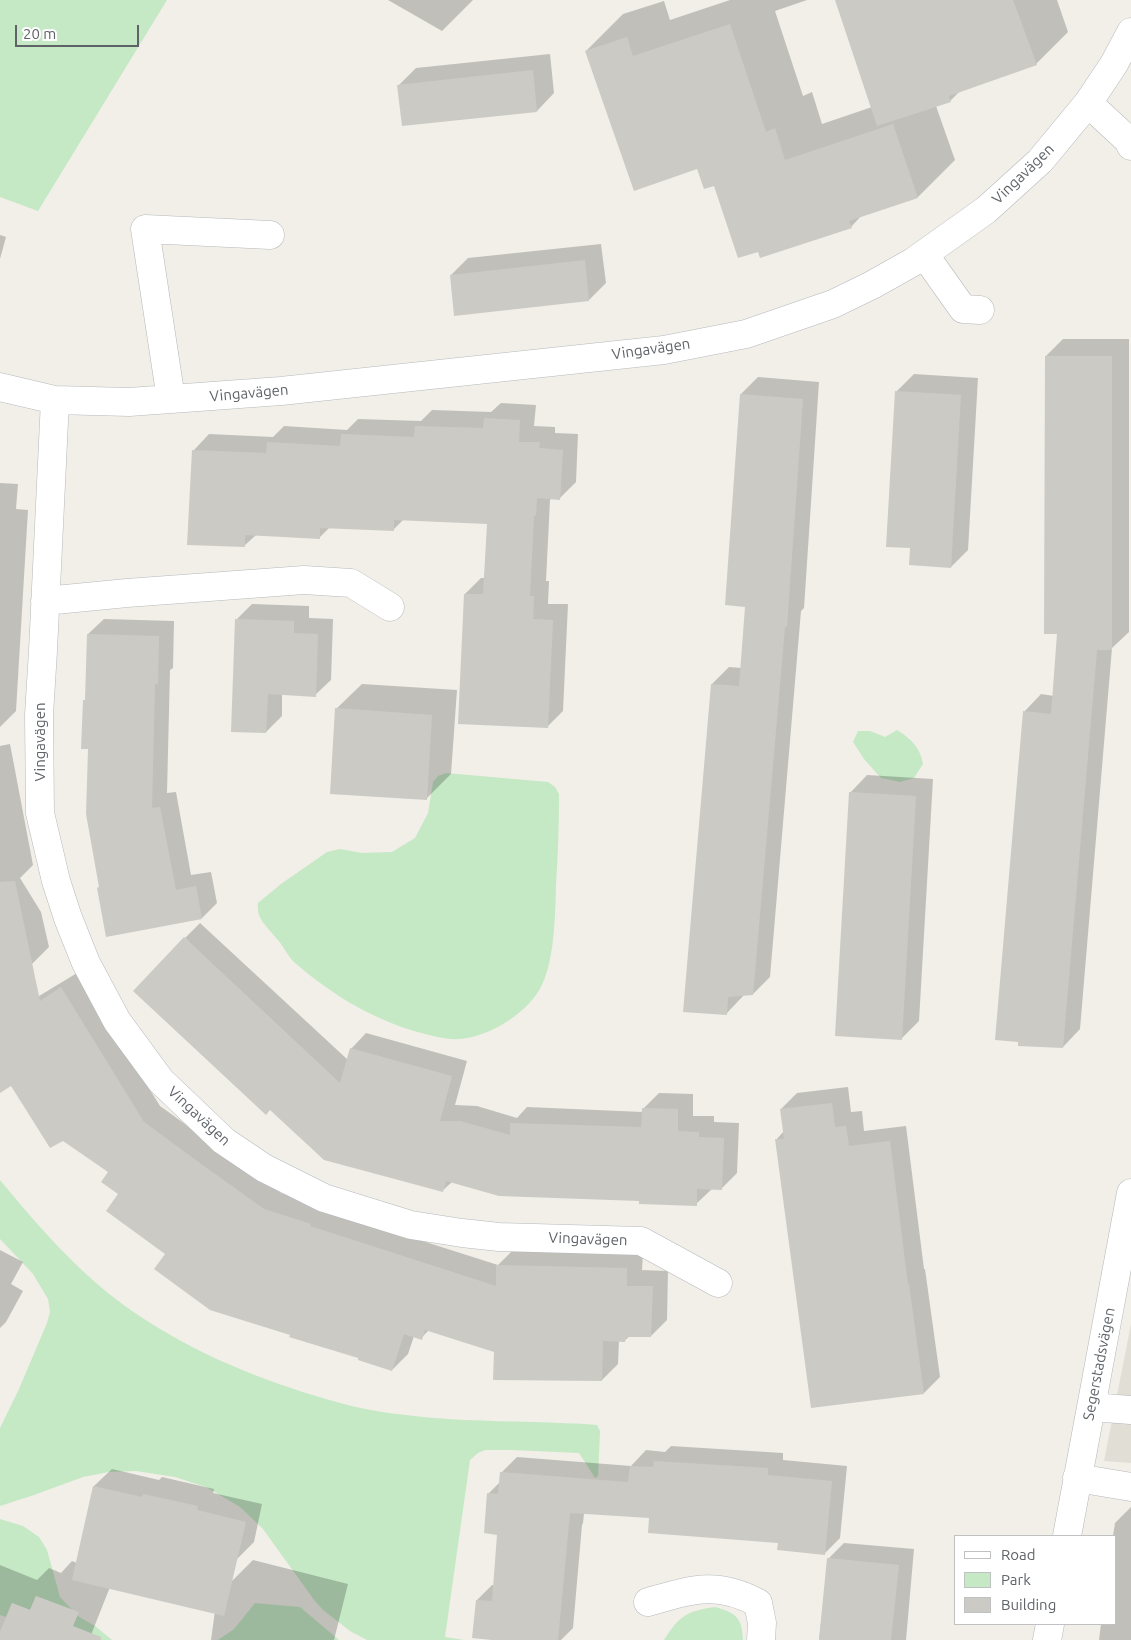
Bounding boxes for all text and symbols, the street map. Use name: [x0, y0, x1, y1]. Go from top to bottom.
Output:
scale bar: [18, 15, 141, 47]
text: 20 m: [23, 25, 56, 42]
street label: Vingavägen: [988, 140, 1058, 208]
street label: Vingavägen: [611, 335, 691, 363]
street label: Vingavägen: [209, 381, 289, 405]
street label: Vingavägen: [31, 702, 49, 782]
street label: Vingavägen: [164, 1082, 234, 1150]
street label: Vingavägen: [548, 1229, 628, 1249]
street label: Segerstadsvägen: [1079, 1306, 1119, 1422]
legend: [954, 1535, 1116, 1625]
text: Road: [1001, 1546, 1036, 1563]
text: Park: [1001, 1571, 1031, 1588]
text: Building: [1001, 1596, 1056, 1613]

